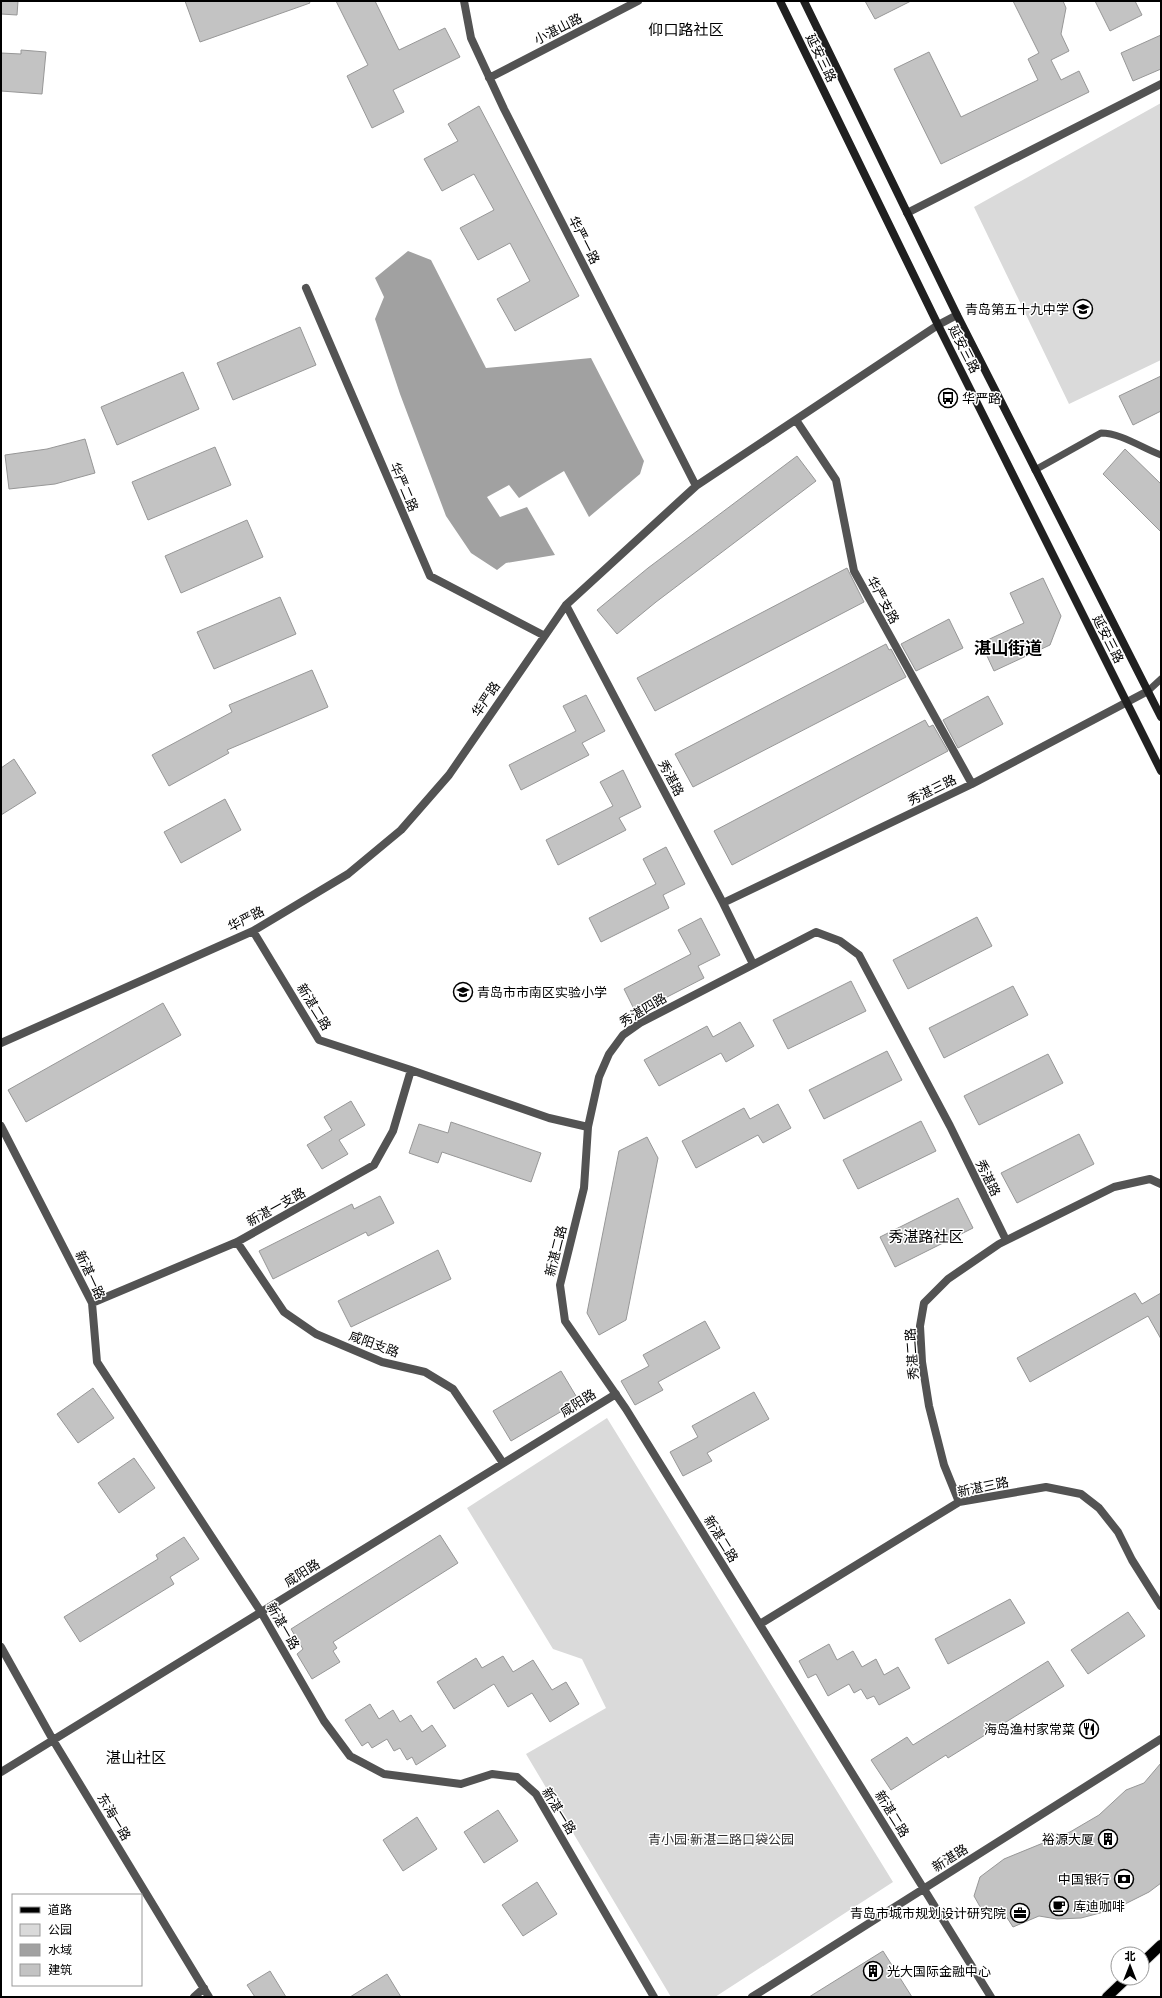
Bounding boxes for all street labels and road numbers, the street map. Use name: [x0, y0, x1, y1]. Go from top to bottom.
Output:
street label: 小湛山路: [531, 11, 585, 47]
street label: 延安三路: [803, 31, 839, 85]
street label: 华严一路: [566, 213, 602, 267]
street label: 延安三路: [946, 322, 982, 376]
street label: 华严二路: [387, 460, 421, 514]
street label: 华严支路: [864, 574, 902, 626]
street label: 延安三路: [1090, 612, 1126, 666]
street label: 华严路: [469, 679, 503, 719]
street label: 秀湛路: [655, 757, 687, 799]
street label: 秀湛三路: [905, 772, 959, 808]
street label: 华严路: [225, 903, 267, 935]
street label: 新湛二路: [294, 981, 334, 1033]
street label: 秀湛四路: [617, 990, 669, 1030]
street label: 秀湛路: [973, 1157, 1003, 1199]
street label: 新湛一支路: [244, 1185, 308, 1229]
street label: 新湛二路: [542, 1224, 570, 1278]
street label: 新湛一路: [72, 1248, 108, 1302]
street label: 咸阳支路: [347, 1328, 401, 1360]
street label: 秀湛二路: [903, 1328, 921, 1380]
street label: 咸阳路: [557, 1386, 599, 1420]
street label: 新湛三路: [956, 1474, 1010, 1500]
street label: 新湛二路: [701, 1513, 741, 1565]
street label: 咸阳路: [281, 1556, 323, 1590]
street label: 新湛一路: [264, 1600, 302, 1652]
street label: 新湛一路: [539, 1785, 579, 1837]
street label: 新湛二路: [872, 1788, 912, 1840]
street label: 东海一路: [94, 1791, 134, 1843]
street label: 新湛路: [929, 1841, 971, 1875]

